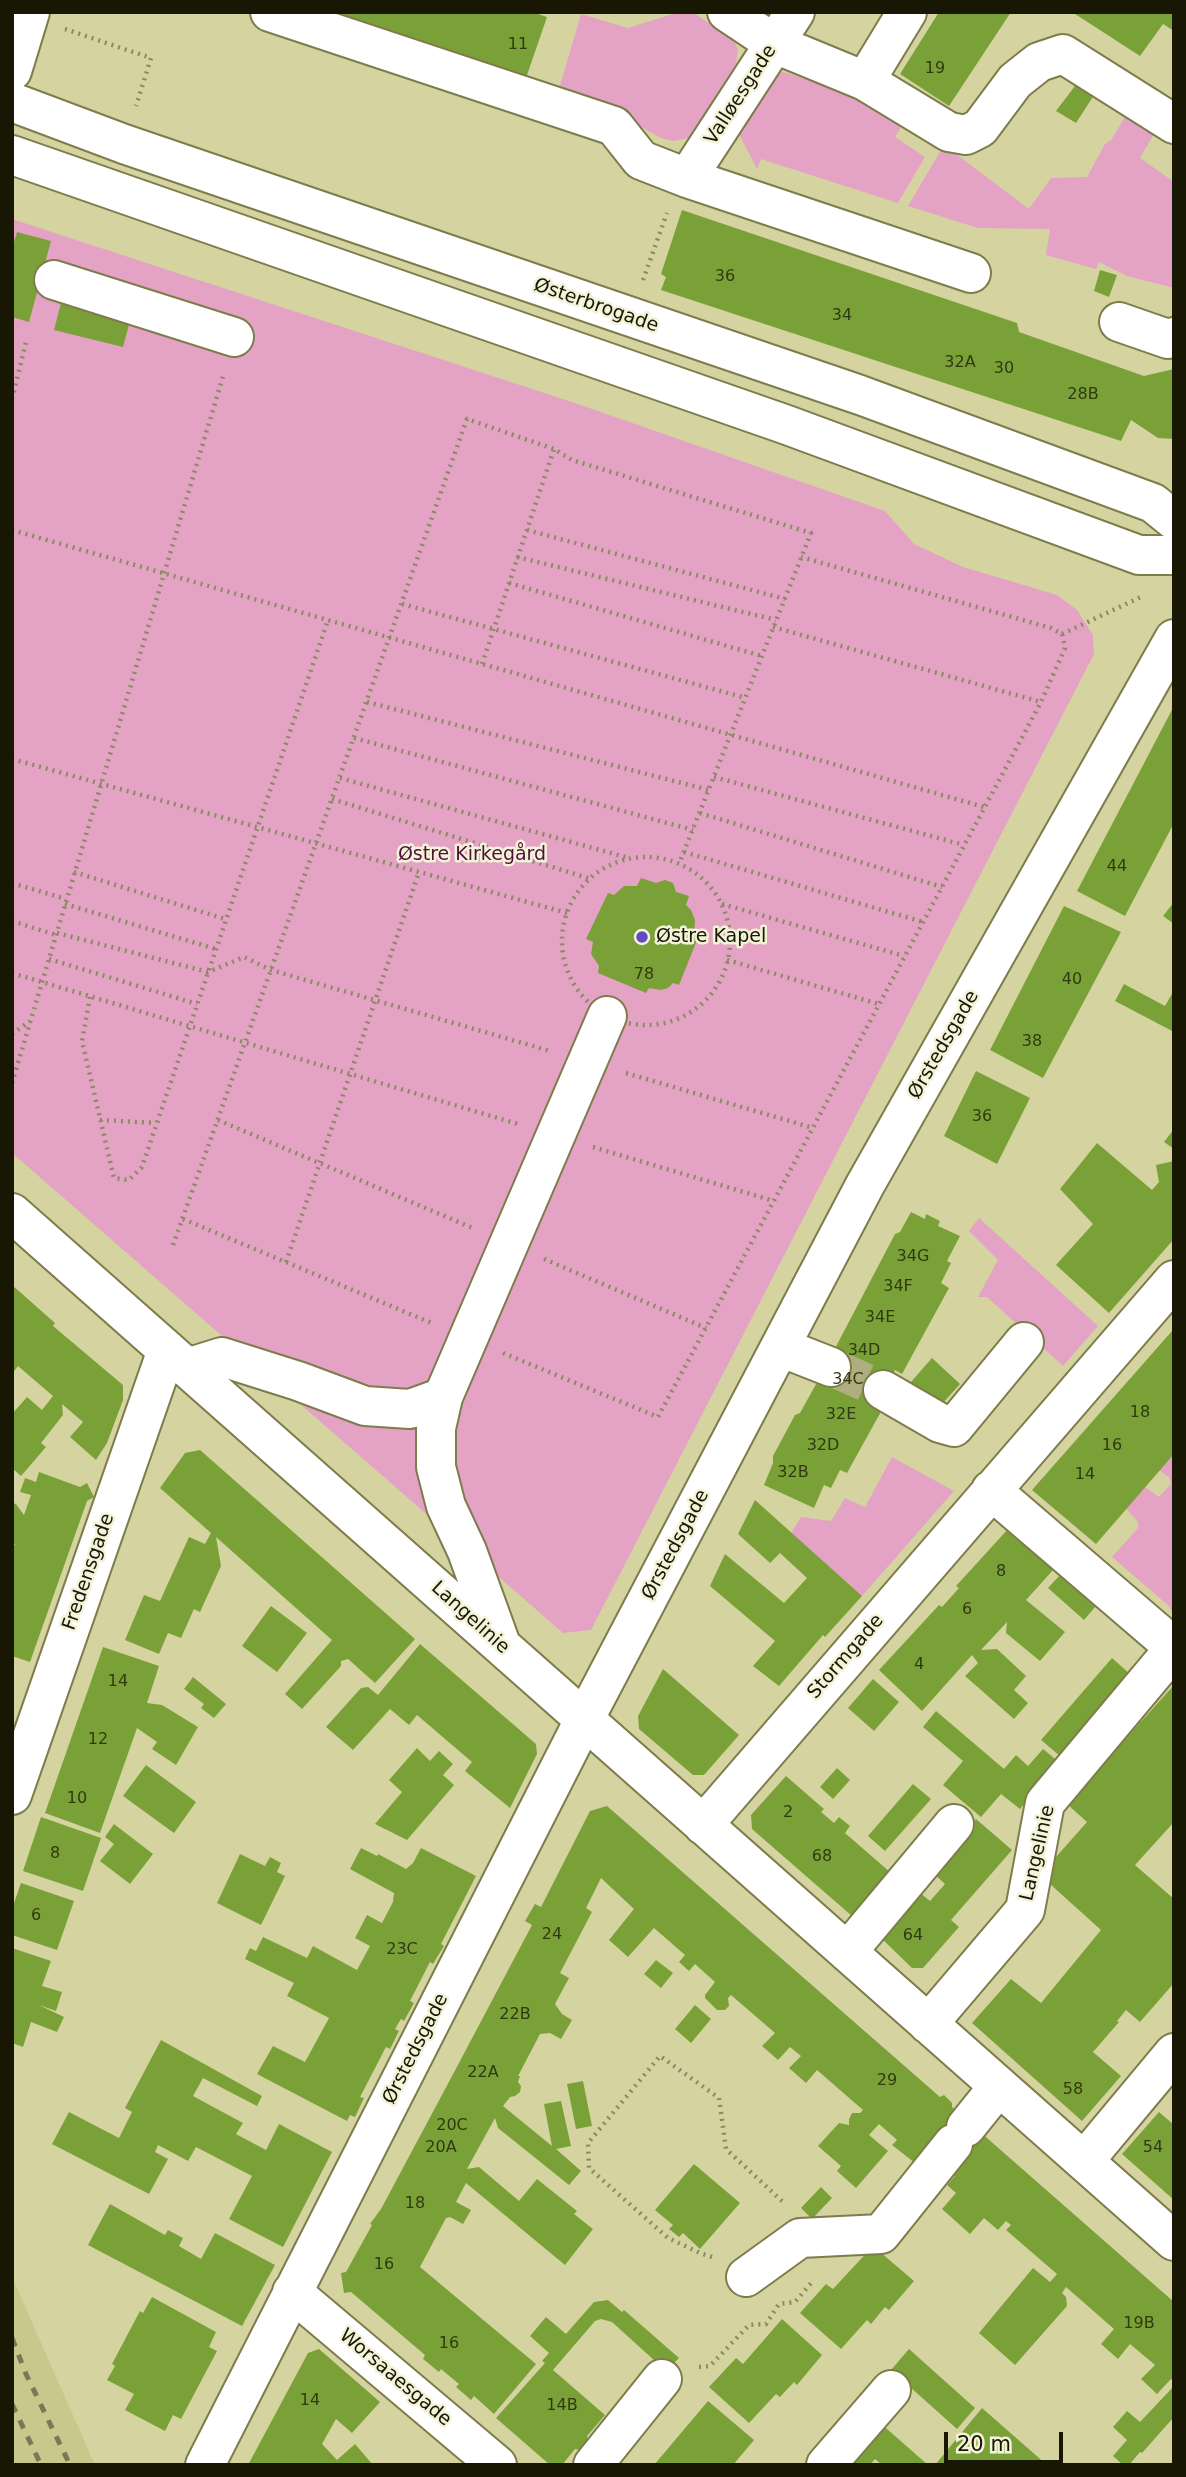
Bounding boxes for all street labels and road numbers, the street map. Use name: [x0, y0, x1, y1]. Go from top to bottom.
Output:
street label: Valløesgade: [700, 41, 782, 149]
street label: Østerbrogade: [531, 274, 661, 338]
street label: Ørstedsgade: [904, 987, 984, 1103]
street label: Ørstedsgade: [637, 1486, 715, 1604]
street label: Fredensgade: [58, 1511, 120, 1633]
street label: Langelinie: [426, 1577, 514, 1659]
street label: Stormgade: [803, 1610, 889, 1704]
street label: Langelinie: [1016, 1803, 1060, 1903]
street label: Ørstedsgade: [378, 1990, 454, 2108]
street label: Worsaaesgade: [334, 2324, 456, 2432]

